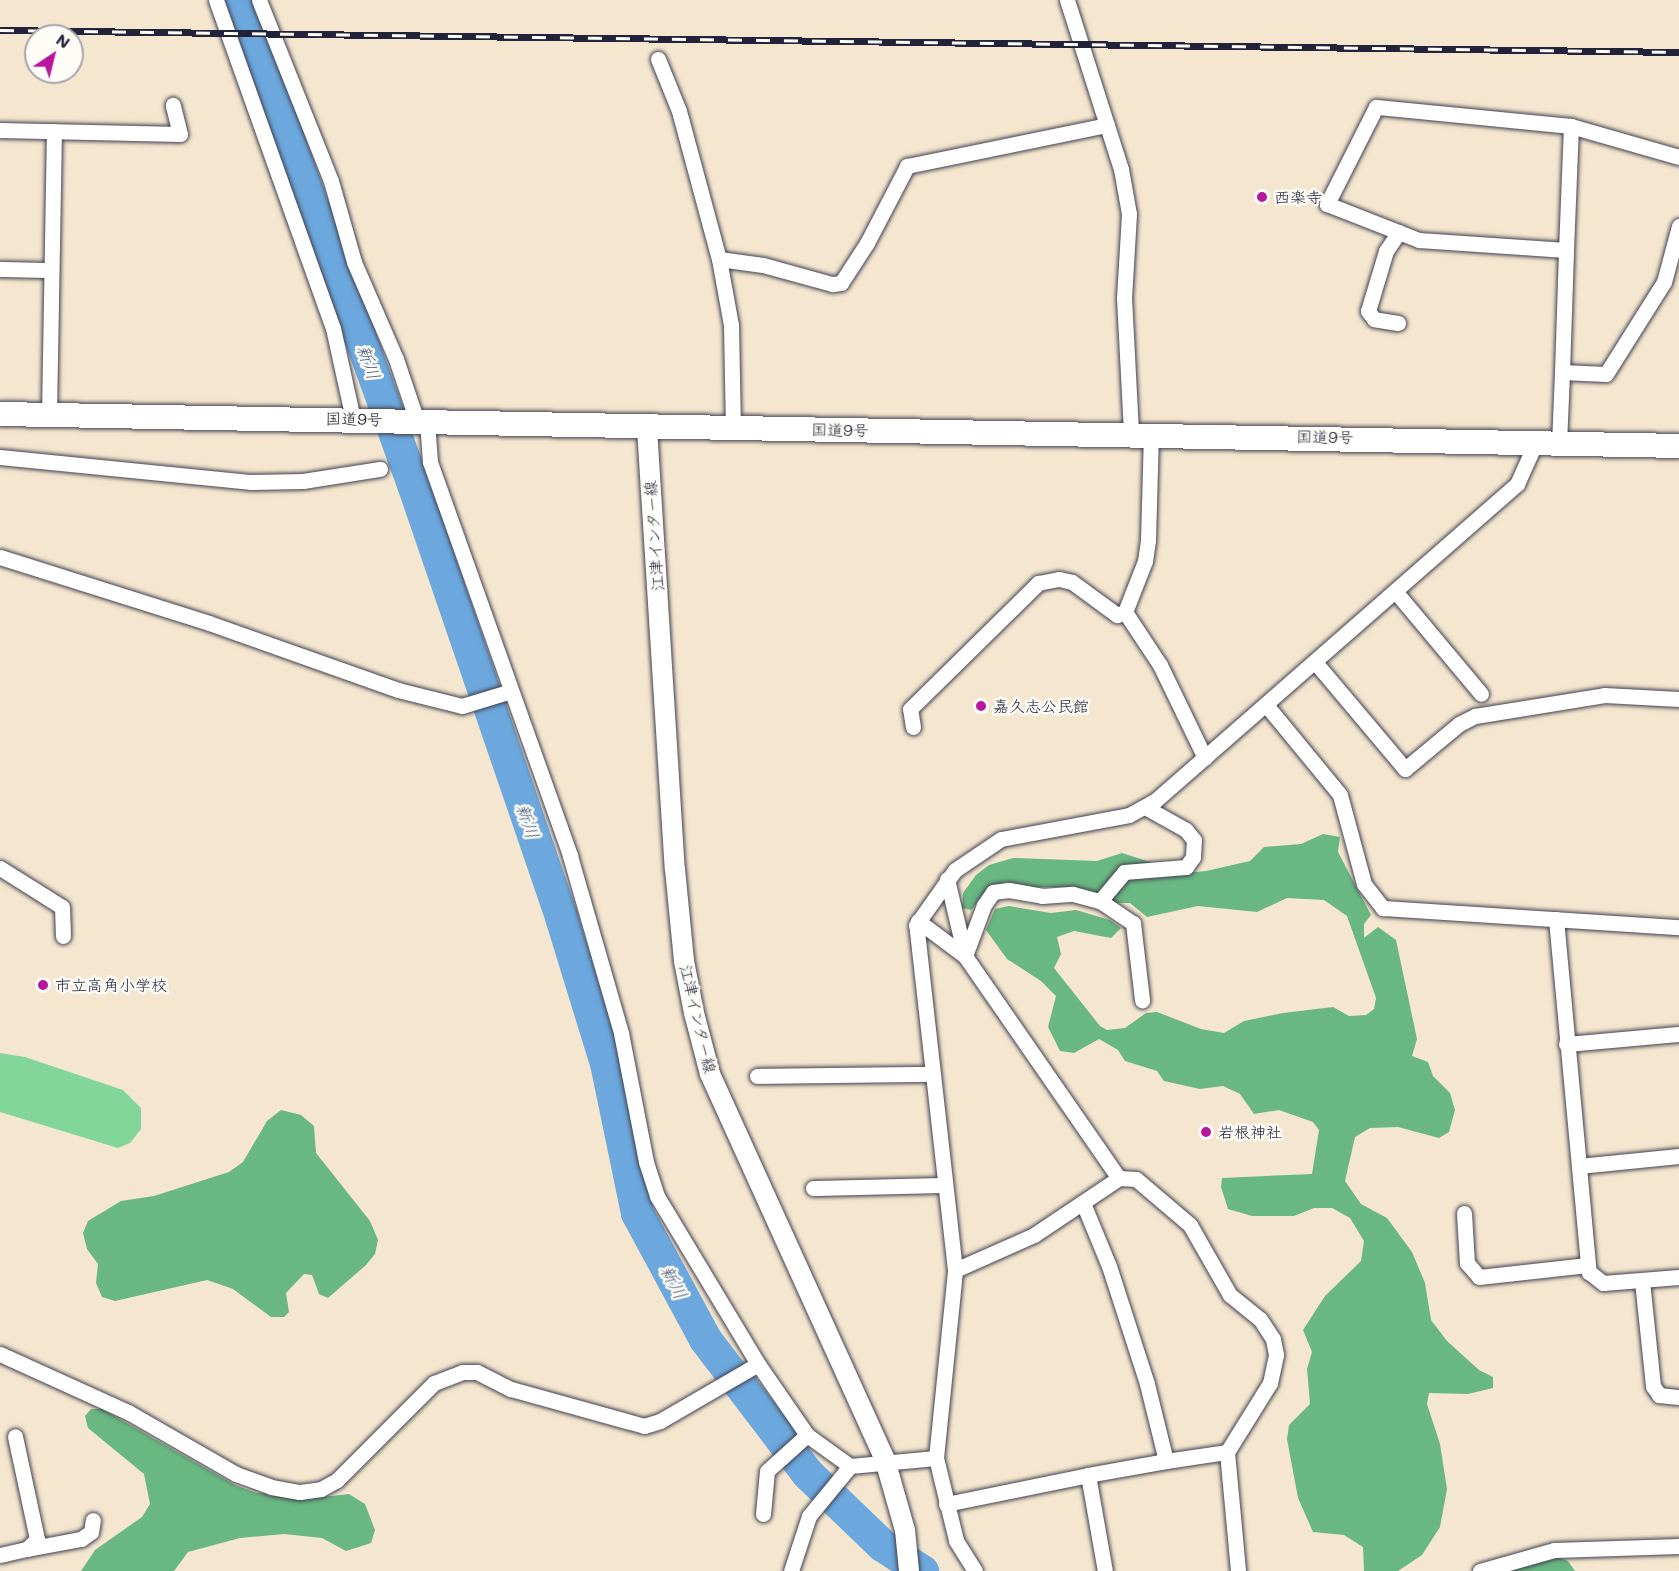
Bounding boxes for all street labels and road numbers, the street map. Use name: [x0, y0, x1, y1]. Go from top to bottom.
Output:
street label: 国道9号: [325, 409, 383, 429]
street label: 国道9号: [811, 420, 869, 440]
street label: 国道9号: [1296, 427, 1354, 447]
street label: 江津インター線: [641, 479, 667, 593]
street label: 江津インター線: [676, 962, 720, 1076]

